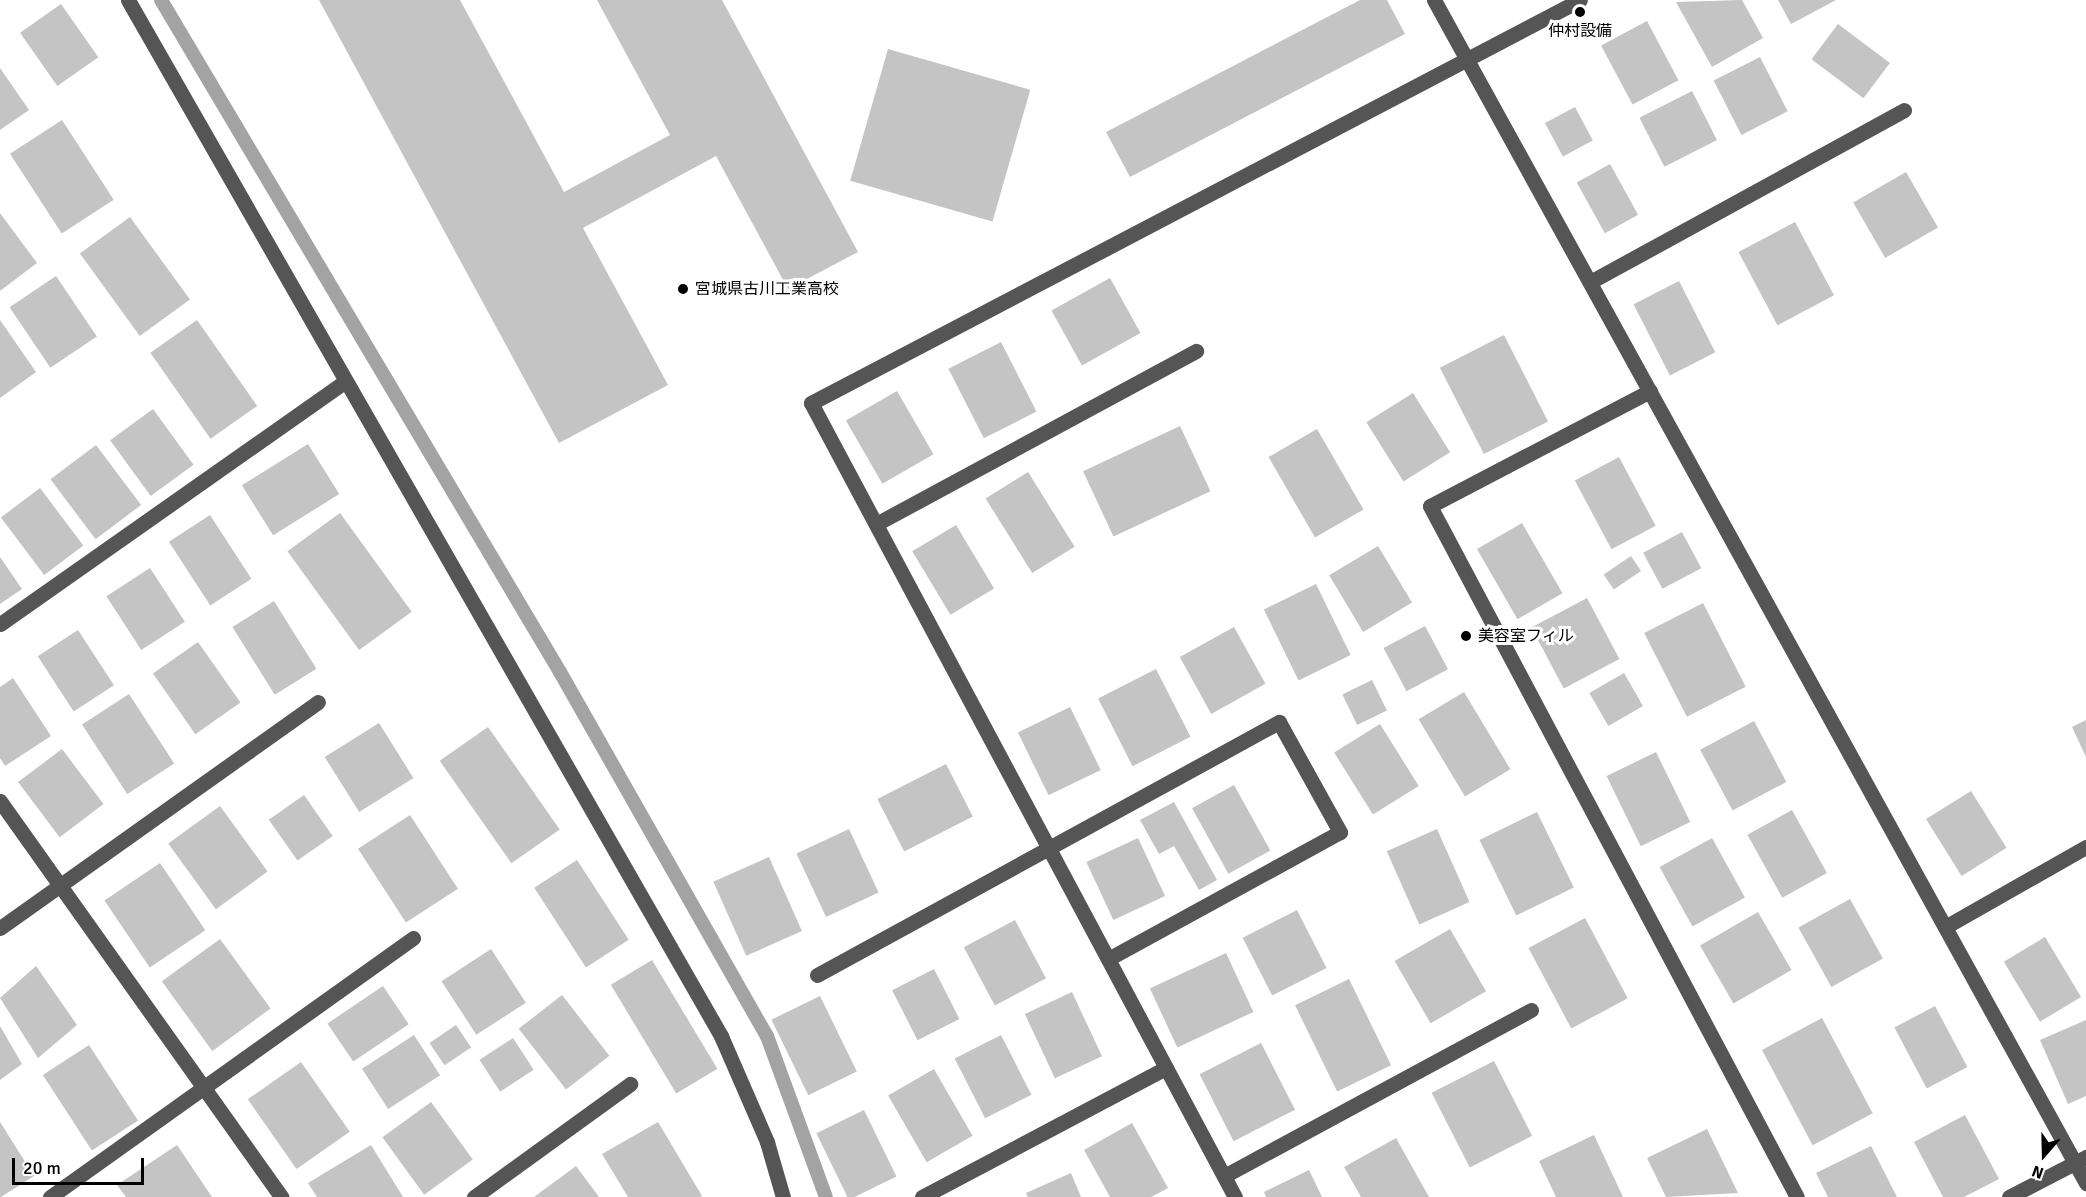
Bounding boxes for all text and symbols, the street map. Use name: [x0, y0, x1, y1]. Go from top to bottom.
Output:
marker: 仲村設備: [1573, 5, 1587, 19]
place label: 仲村設備: [1548, 21, 1612, 41]
place label: 宮城県古川工業高校: [695, 279, 839, 299]
marker: 宮城県古川工業高校: [676, 282, 690, 296]
place label: 美容室フィル: [1478, 626, 1574, 646]
marker: 美容室フィル: [1459, 629, 1473, 643]
north arrow: [2014, 1125, 2074, 1185]
scale bar: [15, 1146, 147, 1184]
text: 20 m: [23, 1157, 61, 1179]
text: N: [2029, 1161, 2047, 1183]

